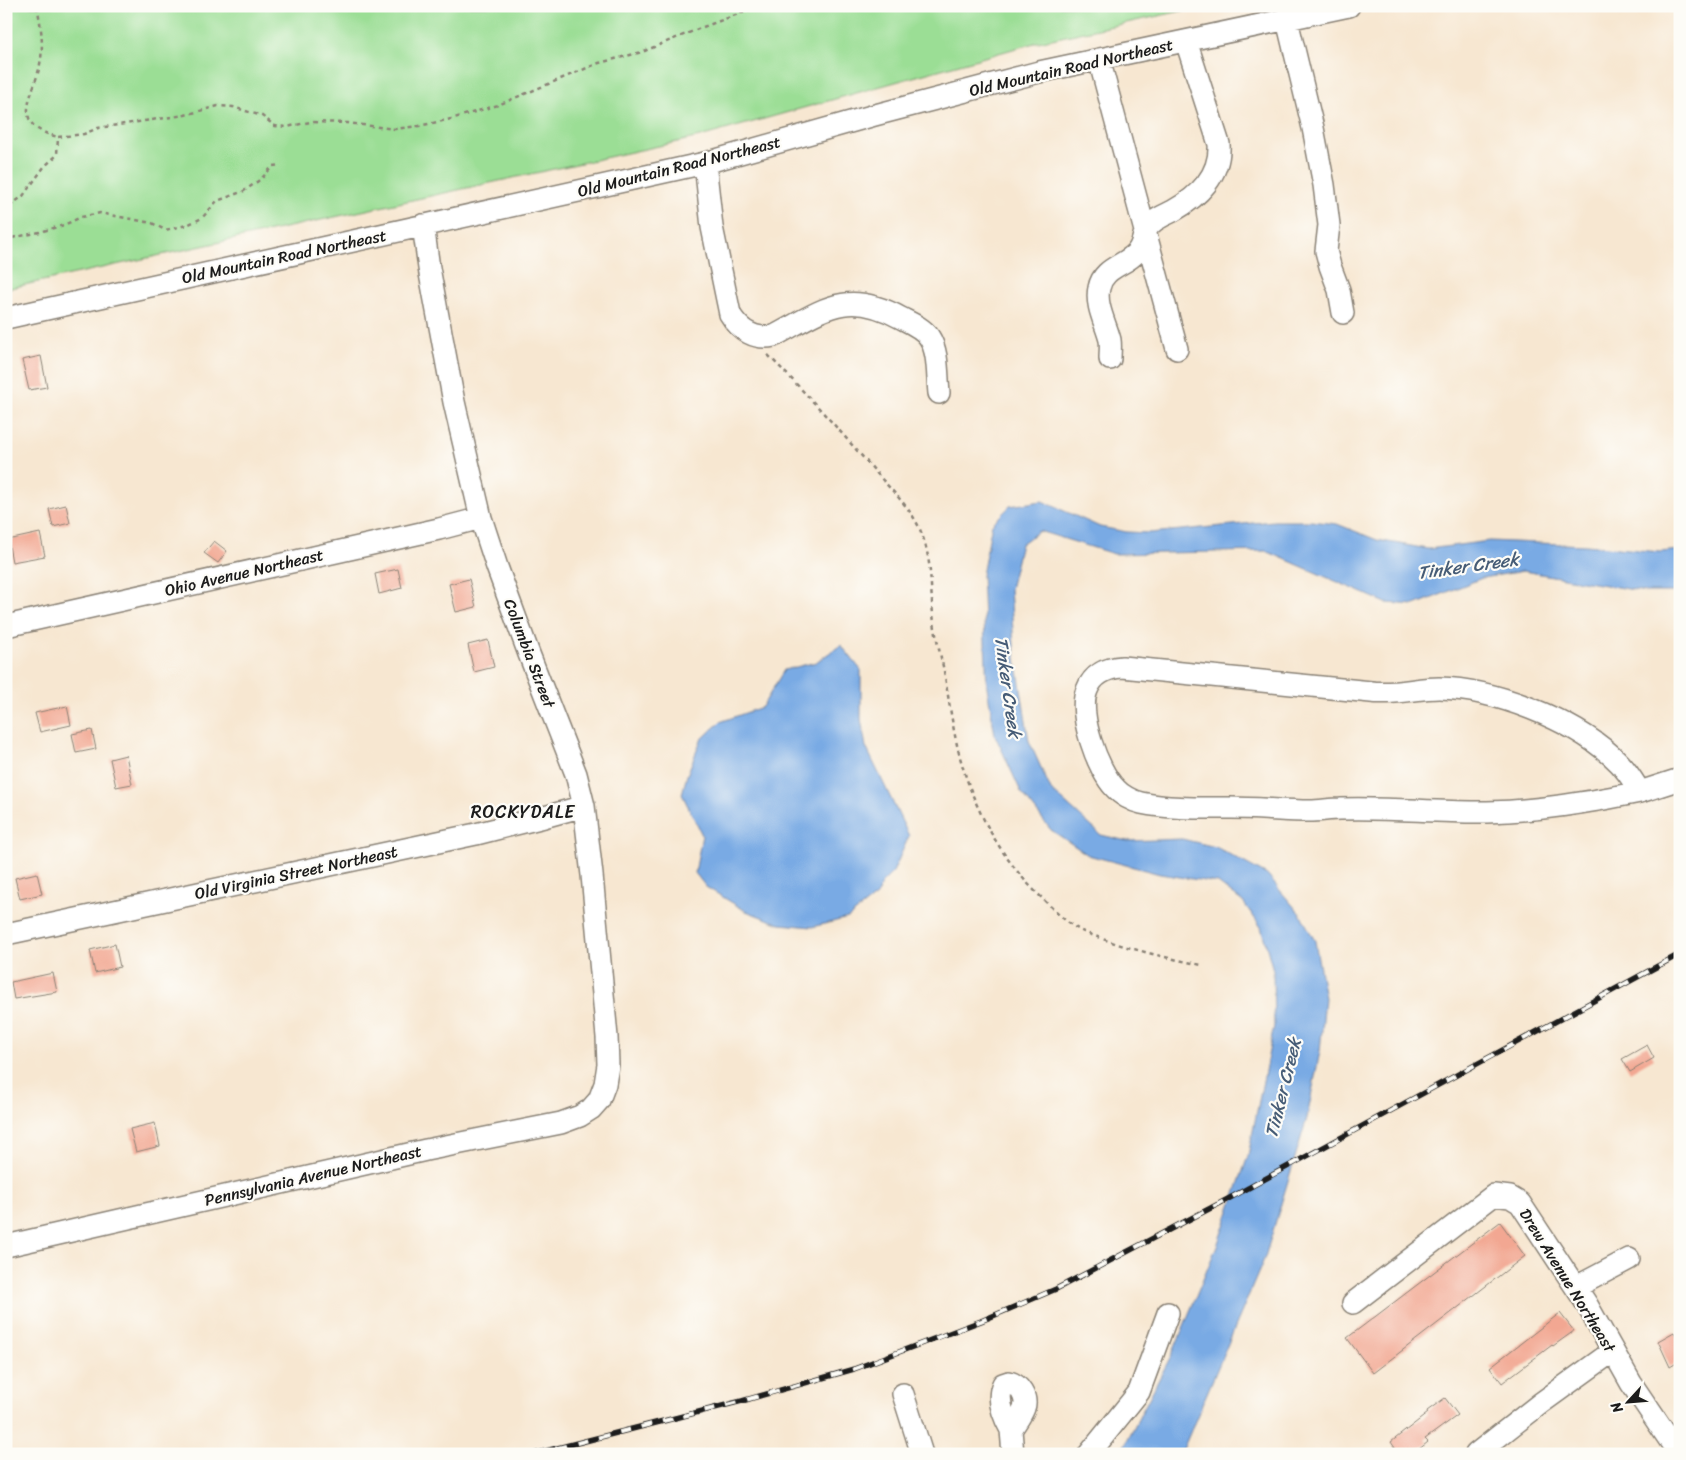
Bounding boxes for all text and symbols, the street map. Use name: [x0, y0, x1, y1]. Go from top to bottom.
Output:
street label: Old Mountain Road Northeast: [966, 30, 1176, 105]
street label: Old Mountain Road Northeast: [574, 127, 784, 206]
street label: Old Mountain Road Northeast: [179, 221, 389, 292]
street label: Ohio Avenue Northeast: [162, 540, 326, 605]
water label: Tinker Creek: [1415, 543, 1523, 589]
street label: Columbia Street: [495, 594, 564, 712]
water label: Tinker Creek: [985, 634, 1031, 742]
district label: ROCKYDALE: [471, 796, 575, 828]
street label: Old Virginia Street Northeast: [192, 837, 400, 908]
water label: Tinker Creek: [1255, 1032, 1311, 1141]
street label: Pennsylvania Avenue Northeast: [202, 1136, 425, 1215]
street label: Drew Avenue Northeast: [1511, 1202, 1624, 1359]
north arrow: [1604, 1378, 1654, 1428]
text: N: [1603, 1397, 1631, 1418]

